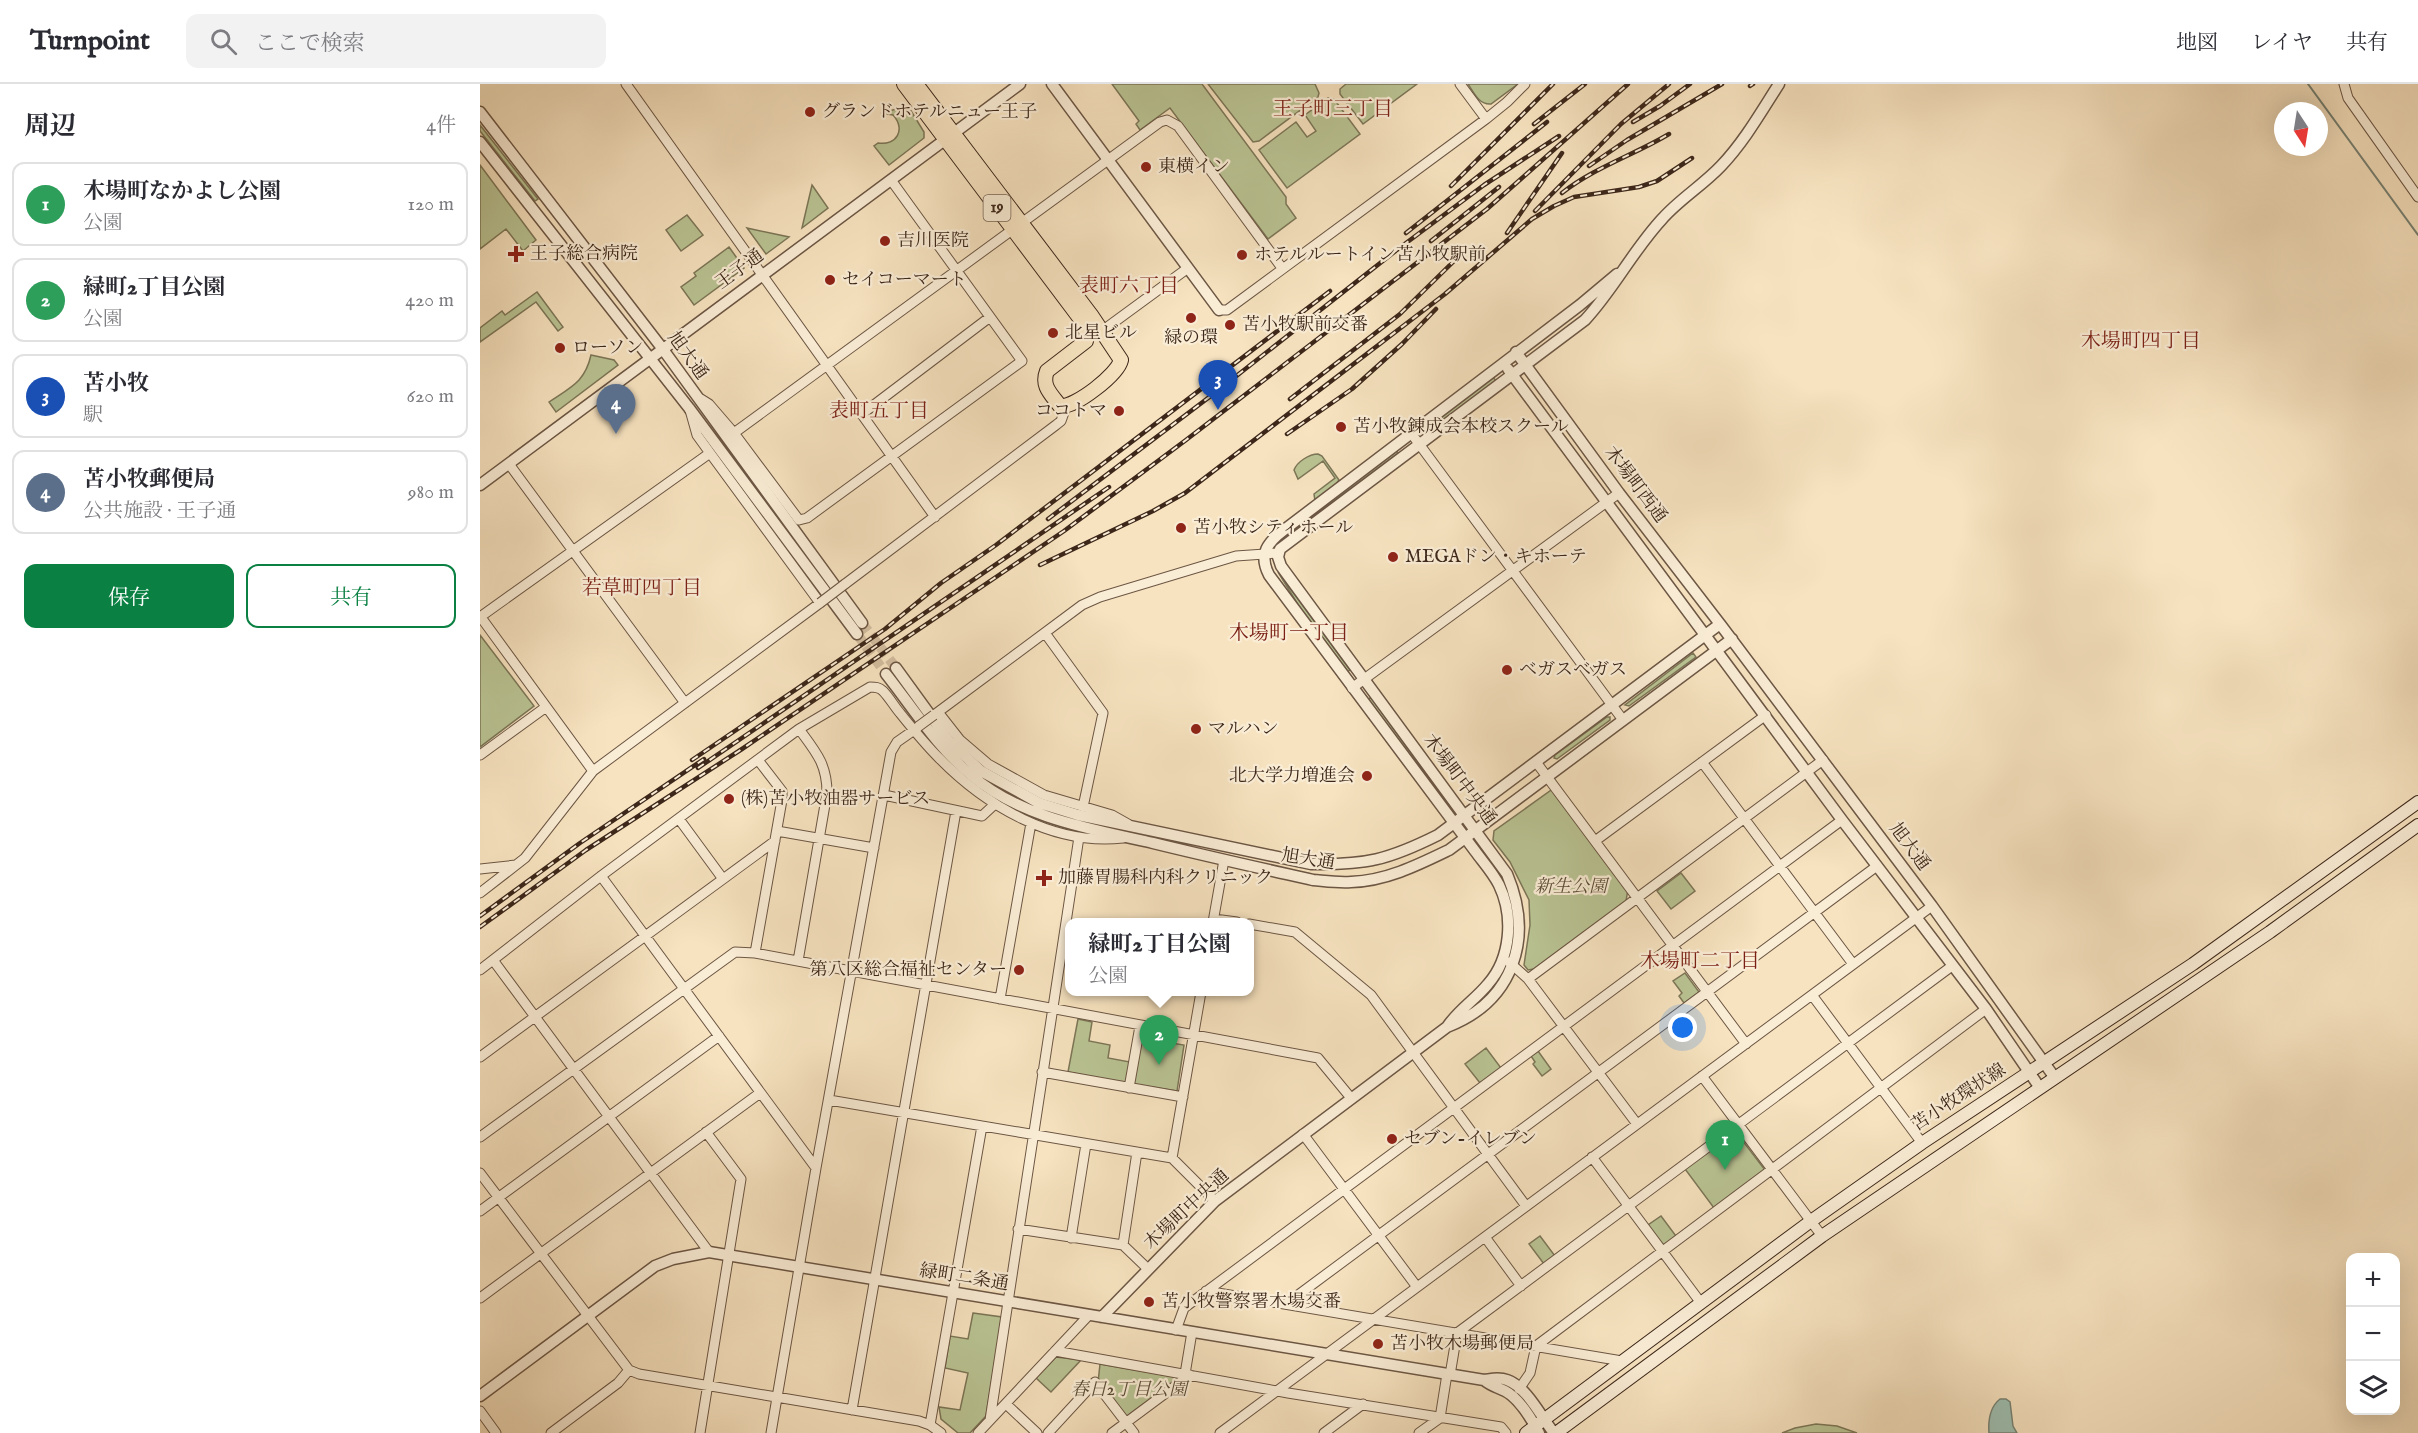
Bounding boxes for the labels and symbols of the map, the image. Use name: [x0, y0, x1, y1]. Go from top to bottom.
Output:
district label: 王子町三丁目: [1273, 97, 1393, 122]
place label: グランドホテルニュー王子: [822, 101, 1037, 124]
north arrow: [2274, 102, 2328, 156]
marker: グランドホテルニュー王子: [803, 105, 817, 119]
place label: 東横イン: [1158, 156, 1230, 179]
marker: 東横イン: [1139, 160, 1153, 174]
road number: 19: [984, 195, 1010, 221]
place label: 吉川医院: [897, 230, 969, 253]
marker: 吉川医院: [878, 234, 892, 248]
place label: 王子総合病院: [530, 243, 638, 266]
place label: ホテルルートイン苫小牧駅前: [1254, 244, 1486, 267]
marker: 王子総合病院: [507, 245, 525, 263]
street label: 王子通: [711, 245, 769, 295]
marker: ホテルルートイン苫小牧駅前: [1235, 248, 1249, 262]
place label: セイコーマート: [842, 269, 967, 292]
marker: セイコーマート: [823, 273, 837, 287]
district label: 表町六丁目: [1079, 274, 1179, 299]
marker: 緑の環: [1184, 311, 1198, 325]
place label: 苫小牧駅前交番: [1242, 314, 1368, 337]
marker: 苫小牧駅前交番: [1223, 318, 1237, 332]
place label: 北星ビル: [1065, 322, 1137, 345]
marker: 北星ビル: [1046, 326, 1060, 340]
street label: 旭大通: [662, 327, 712, 385]
place label: 緑の環: [1164, 327, 1218, 350]
district label: 木場町四丁目: [2081, 329, 2201, 354]
place label: ローソン: [572, 337, 643, 360]
marker: ローソン: [553, 341, 567, 355]
pin: 3: [1198, 360, 1238, 410]
pin: 4: [596, 384, 636, 434]
district label: 表町五丁目: [829, 399, 929, 424]
place label: ココトマ: [1035, 400, 1107, 423]
marker: ココトマ: [1112, 404, 1126, 418]
place label: 苫小牧錬成会本校スクール: [1353, 416, 1569, 439]
marker: 苫小牧錬成会本校スクール: [1334, 420, 1348, 434]
street label: 木場町西通: [1599, 442, 1671, 528]
place label: 苫小牧シティホール: [1193, 517, 1353, 540]
marker: 苫小牧シティホール: [1174, 521, 1188, 535]
place label: MEGAドン・キホーテ: [1405, 546, 1587, 569]
marker: MEGAドン・キホーテ: [1386, 550, 1400, 564]
district label: 若草町四丁目: [582, 576, 702, 601]
district label: 木場町一丁目: [1229, 621, 1349, 646]
place label: ベガスベガス: [1519, 659, 1627, 682]
marker: ベガスベガス: [1500, 663, 1514, 677]
place label: マルハン: [1208, 718, 1279, 741]
marker: マルハン: [1189, 722, 1203, 736]
street label: 木場町中央通: [1417, 730, 1501, 830]
place label: 北大学力増進会: [1229, 765, 1355, 788]
marker: 北大学力増進会: [1360, 769, 1374, 783]
place label: (株)苫小牧油器サービス: [741, 788, 930, 811]
marker: (株)苫小牧油器サービス: [722, 792, 736, 806]
street label: 旭大通: [1884, 819, 1934, 875]
street label: 旭大通: [1280, 844, 1336, 876]
place label: 加藤胃腸科内科クリニック: [1058, 867, 1273, 890]
marker: 加藤胃腸科内科クリニック: [1035, 869, 1053, 887]
park label: 新生公園: [1535, 876, 1610, 899]
district label: 木場町二丁目: [1640, 949, 1760, 974]
place label: 第八区総合福祉センター: [810, 959, 1007, 982]
marker: 第八区総合福祉センター: [1012, 963, 1026, 977]
your location: [1668, 1013, 1697, 1042]
pin: 2: [1140, 1016, 1178, 1065]
street label: 苫小牧環状線: [1907, 1059, 2011, 1137]
pin: 1: [1706, 1120, 1744, 1170]
place label: セブン-イレブン: [1404, 1128, 1537, 1151]
marker: セブン-イレブン: [1385, 1132, 1399, 1146]
street label: 木場町中央通: [1140, 1165, 1234, 1255]
street label: 緑町二条通: [918, 1260, 1010, 1296]
place label: 苫小牧警察署木場交番: [1161, 1291, 1341, 1314]
marker: 苫小牧警察署木場交番: [1142, 1295, 1156, 1309]
place label: 苫小牧木場郵便局: [1390, 1333, 1534, 1356]
marker: 苫小牧木場郵便局: [1371, 1337, 1385, 1351]
park label: 春日2丁目公園: [1071, 1379, 1190, 1402]

